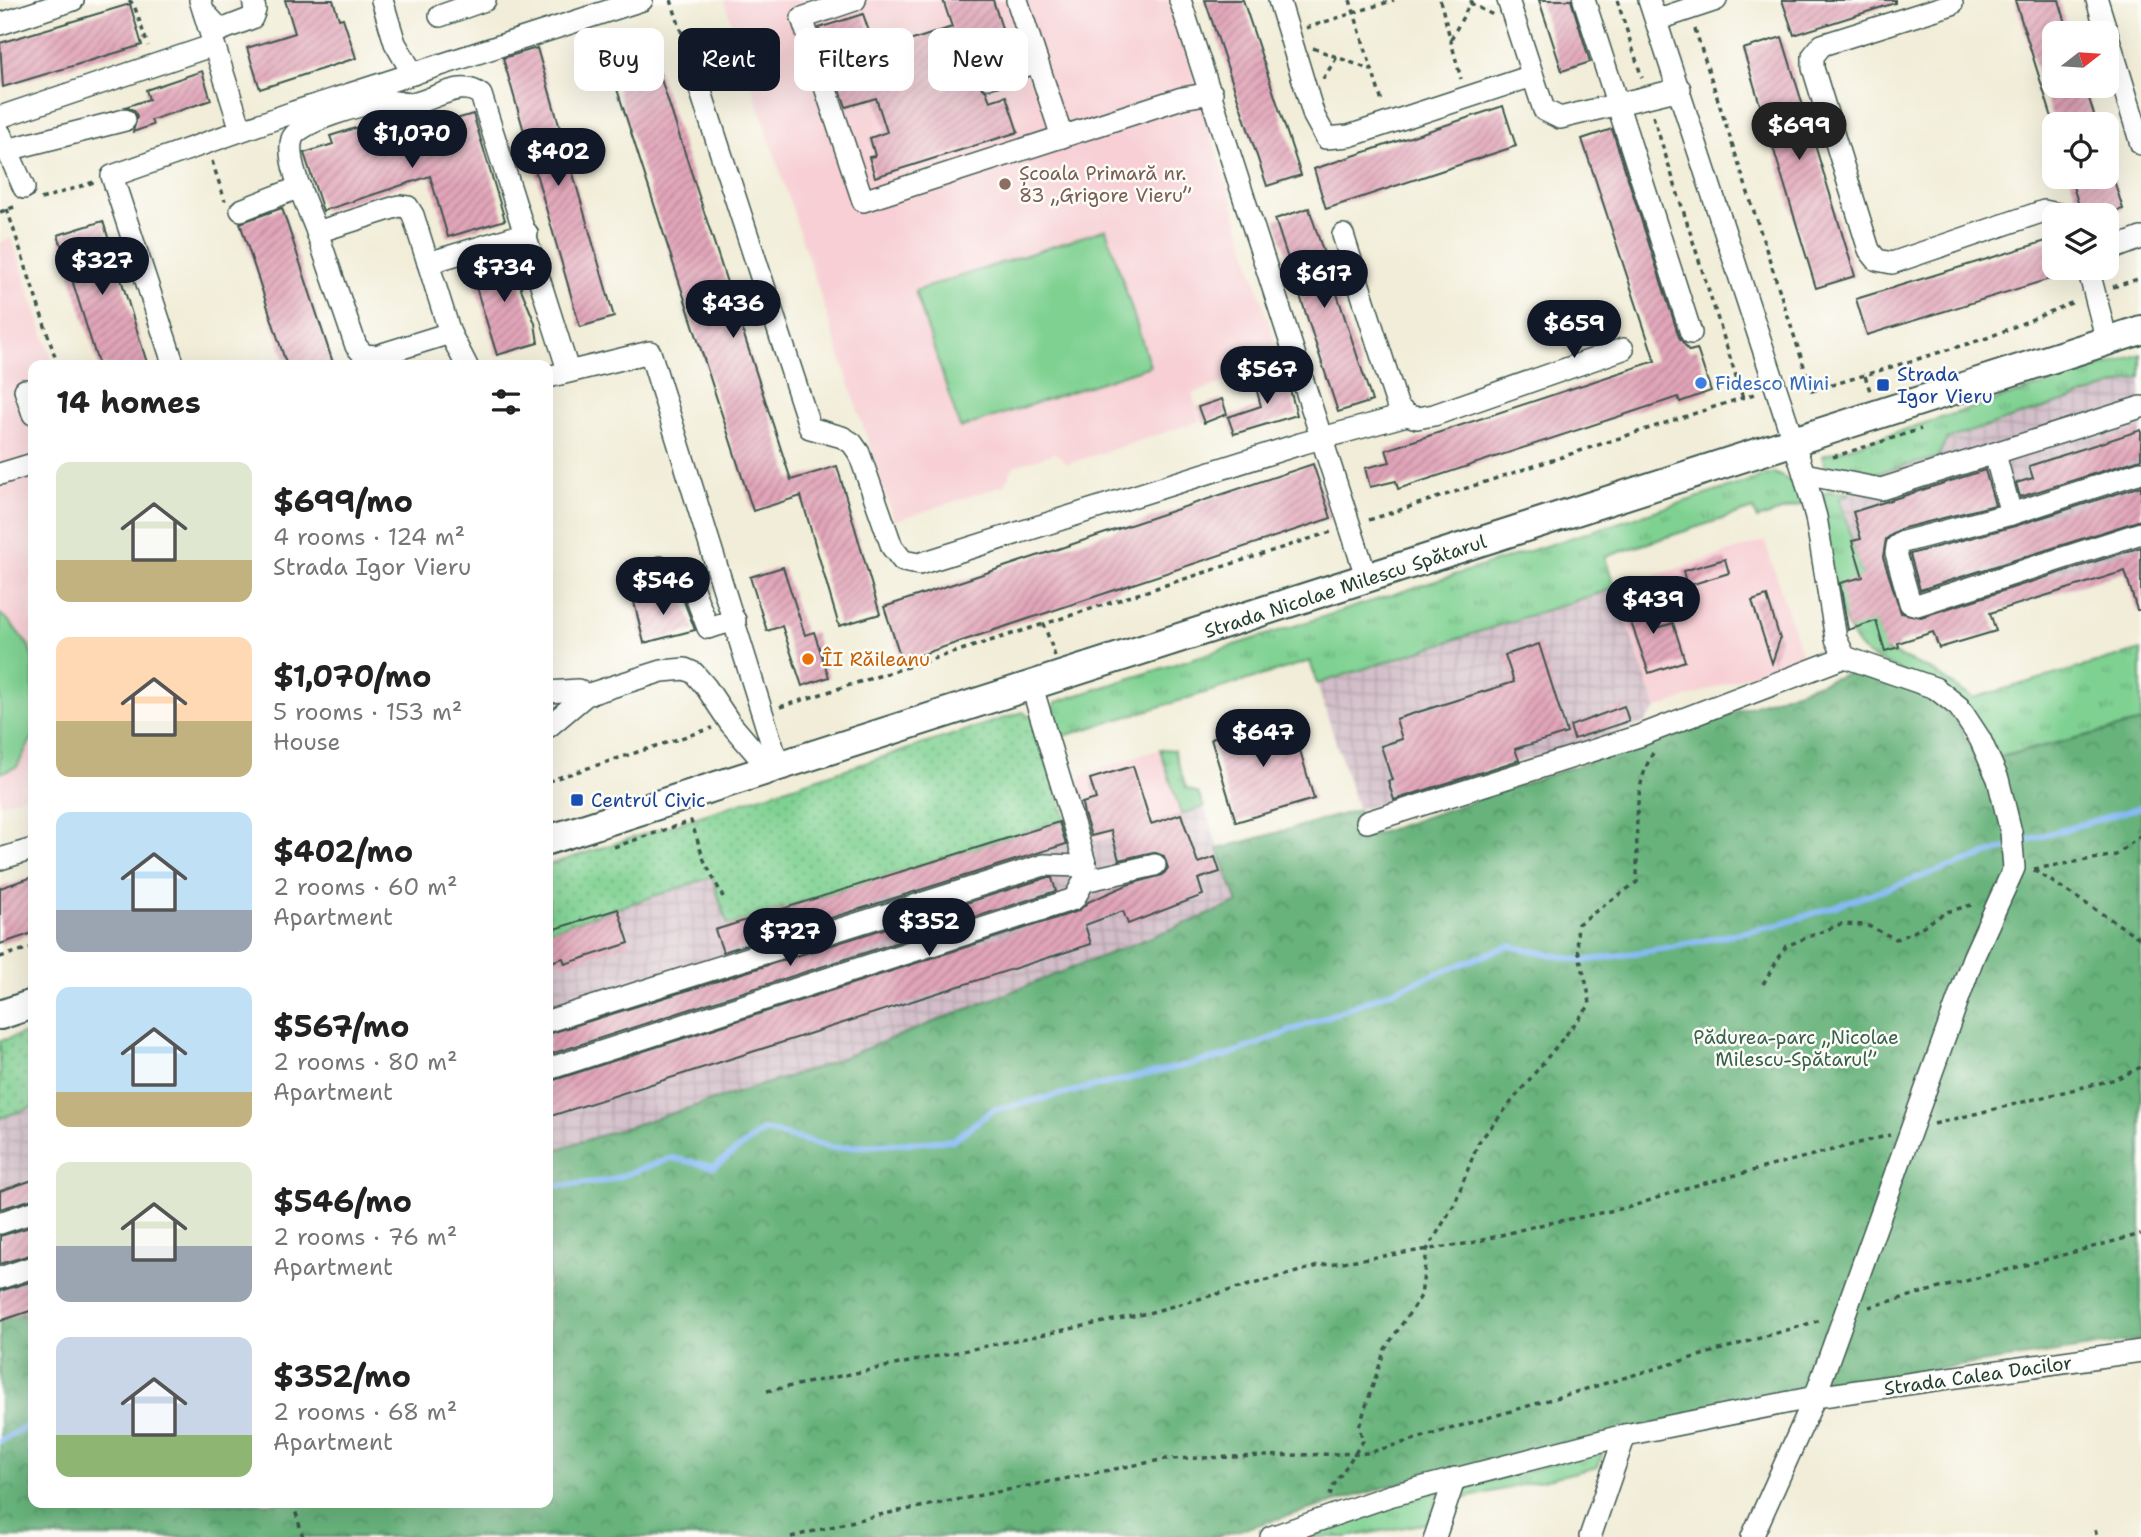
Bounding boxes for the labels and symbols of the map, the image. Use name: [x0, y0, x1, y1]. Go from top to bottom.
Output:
north arrow: [2042, 21, 2119, 98]
pin: $699: [1758, 102, 1840, 162]
pin: $1,070: [355, 110, 469, 170]
pin: $402: [517, 128, 599, 188]
place label: Școala Primară nr. 83 „Grigore Vieru”: [1019, 161, 1192, 208]
marker: Școala Primară nr. 83 „Grigore Vieru”: [997, 176, 1013, 192]
pin: $327: [61, 238, 143, 297]
pin: $734: [463, 244, 545, 304]
pin: $617: [1283, 250, 1365, 310]
pin: $436: [692, 280, 774, 340]
pin: $659: [1533, 300, 1615, 360]
pin: $567: [1226, 346, 1308, 406]
place label: Strada Igor Vieru: [1897, 362, 1993, 409]
place label: Fidesco Mini: [1715, 371, 1829, 396]
marker: Fidesco Mini: [1693, 375, 1709, 391]
marker: Strada Igor Vieru: [1875, 377, 1891, 393]
street label: Strada Nicolae Milescu Spătarul: [1201, 529, 1490, 644]
pin: $546: [622, 558, 704, 617]
pin: $439: [1612, 576, 1694, 636]
place label: ÎI Răileanu: [822, 646, 930, 672]
marker: ÎI Răileanu: [800, 651, 816, 667]
pin: $647: [1222, 710, 1304, 769]
place label: Centrul Civic: [591, 788, 706, 813]
marker: Centrul Civic: [569, 792, 585, 808]
pin: $352: [888, 898, 970, 958]
pin: $727: [749, 908, 831, 968]
park label: Pădurea-parc „Nicolae Milescu-Spătarul”: [1693, 1025, 1899, 1072]
street label: Strada Calea Dacilor: [1882, 1350, 2074, 1401]

